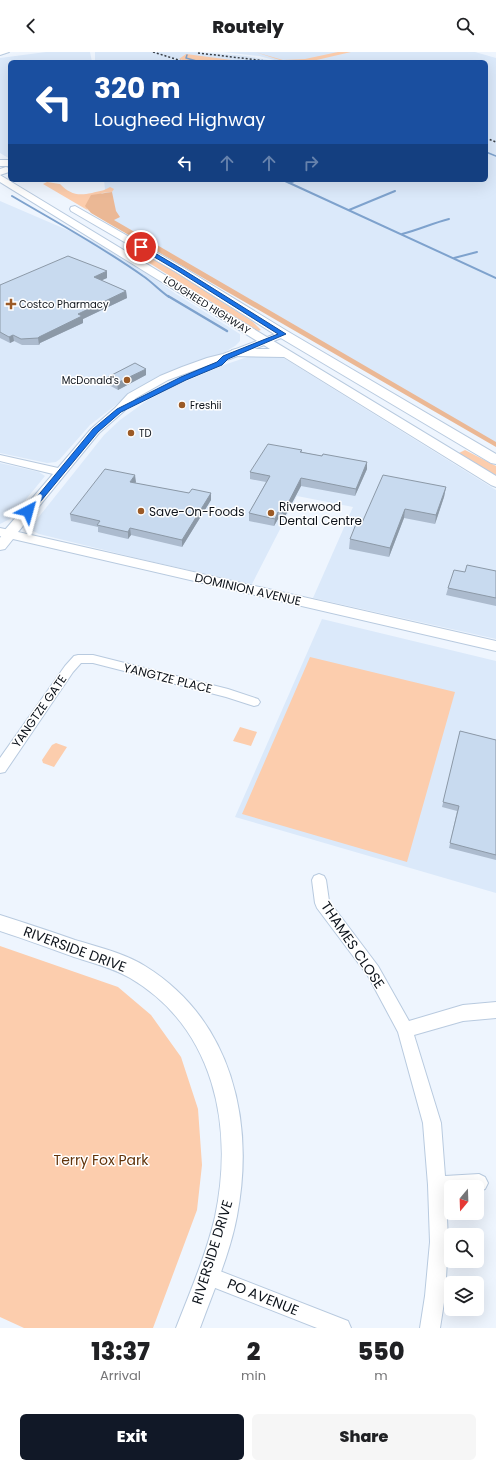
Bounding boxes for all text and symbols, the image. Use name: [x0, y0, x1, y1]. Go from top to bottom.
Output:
text: Routely: [212, 14, 284, 39]
icon: back: [20, 15, 42, 37]
icon: search: [454, 15, 476, 37]
text: 320 m: [94, 69, 181, 108]
icon: left: [28, 76, 80, 128]
text: Lougheed Highway: [94, 107, 265, 132]
icon: left: [174, 152, 196, 174]
icon: ahead: [216, 152, 238, 174]
icon: ahead: [258, 152, 280, 174]
icon: right: [300, 152, 322, 174]
pin: [124, 230, 158, 264]
icon: arrive: [130, 236, 152, 258]
street label: LOUGHEED HIGHWAY: [161, 272, 254, 338]
place label: Costco Pharmacy: [19, 297, 109, 312]
marker: Costco Pharmacy: [6, 299, 16, 309]
place label: McDonald's: [62, 373, 119, 388]
marker: McDonald's: [122, 375, 132, 385]
place label: Freshii: [190, 398, 222, 413]
marker: Freshii: [177, 400, 187, 410]
place label: TD: [139, 426, 151, 441]
marker: TD: [126, 428, 136, 438]
position arrow: [7, 490, 49, 532]
place label: Riverwood Dental Centre: [279, 498, 362, 529]
place label: Save-On-Foods: [149, 503, 244, 520]
marker: Save-On-Foods: [136, 506, 146, 516]
marker: Riverwood Dental Centre: [266, 508, 276, 518]
street label: DOMINION AVENUE: [193, 568, 303, 610]
street label: YANGTZE PLACE: [122, 659, 214, 697]
street label: YANGTZE GATE: [8, 671, 70, 751]
street label: THAMES CLOSE: [316, 897, 390, 993]
street label: RIVERSIDE DRIVE: [21, 921, 129, 977]
park label: Terry Fox Park: [54, 1150, 149, 1170]
north arrow: [444, 1180, 484, 1220]
map controls: [444, 1180, 484, 1316]
street label: RIVERSIDE DRIVE: [187, 1197, 237, 1307]
button: search: [444, 1228, 484, 1268]
street label: PO AVENUE: [224, 1274, 302, 1320]
button: layers: [444, 1276, 484, 1316]
text: 13:37: [91, 1335, 150, 1368]
text: 2: [247, 1335, 260, 1368]
text: 550: [357, 1335, 405, 1368]
text: Arrival: [100, 1366, 141, 1385]
text: min: [241, 1366, 266, 1385]
text: m: [374, 1366, 388, 1385]
button: Exit: [20, 1414, 244, 1460]
button: Share: [252, 1414, 476, 1460]

